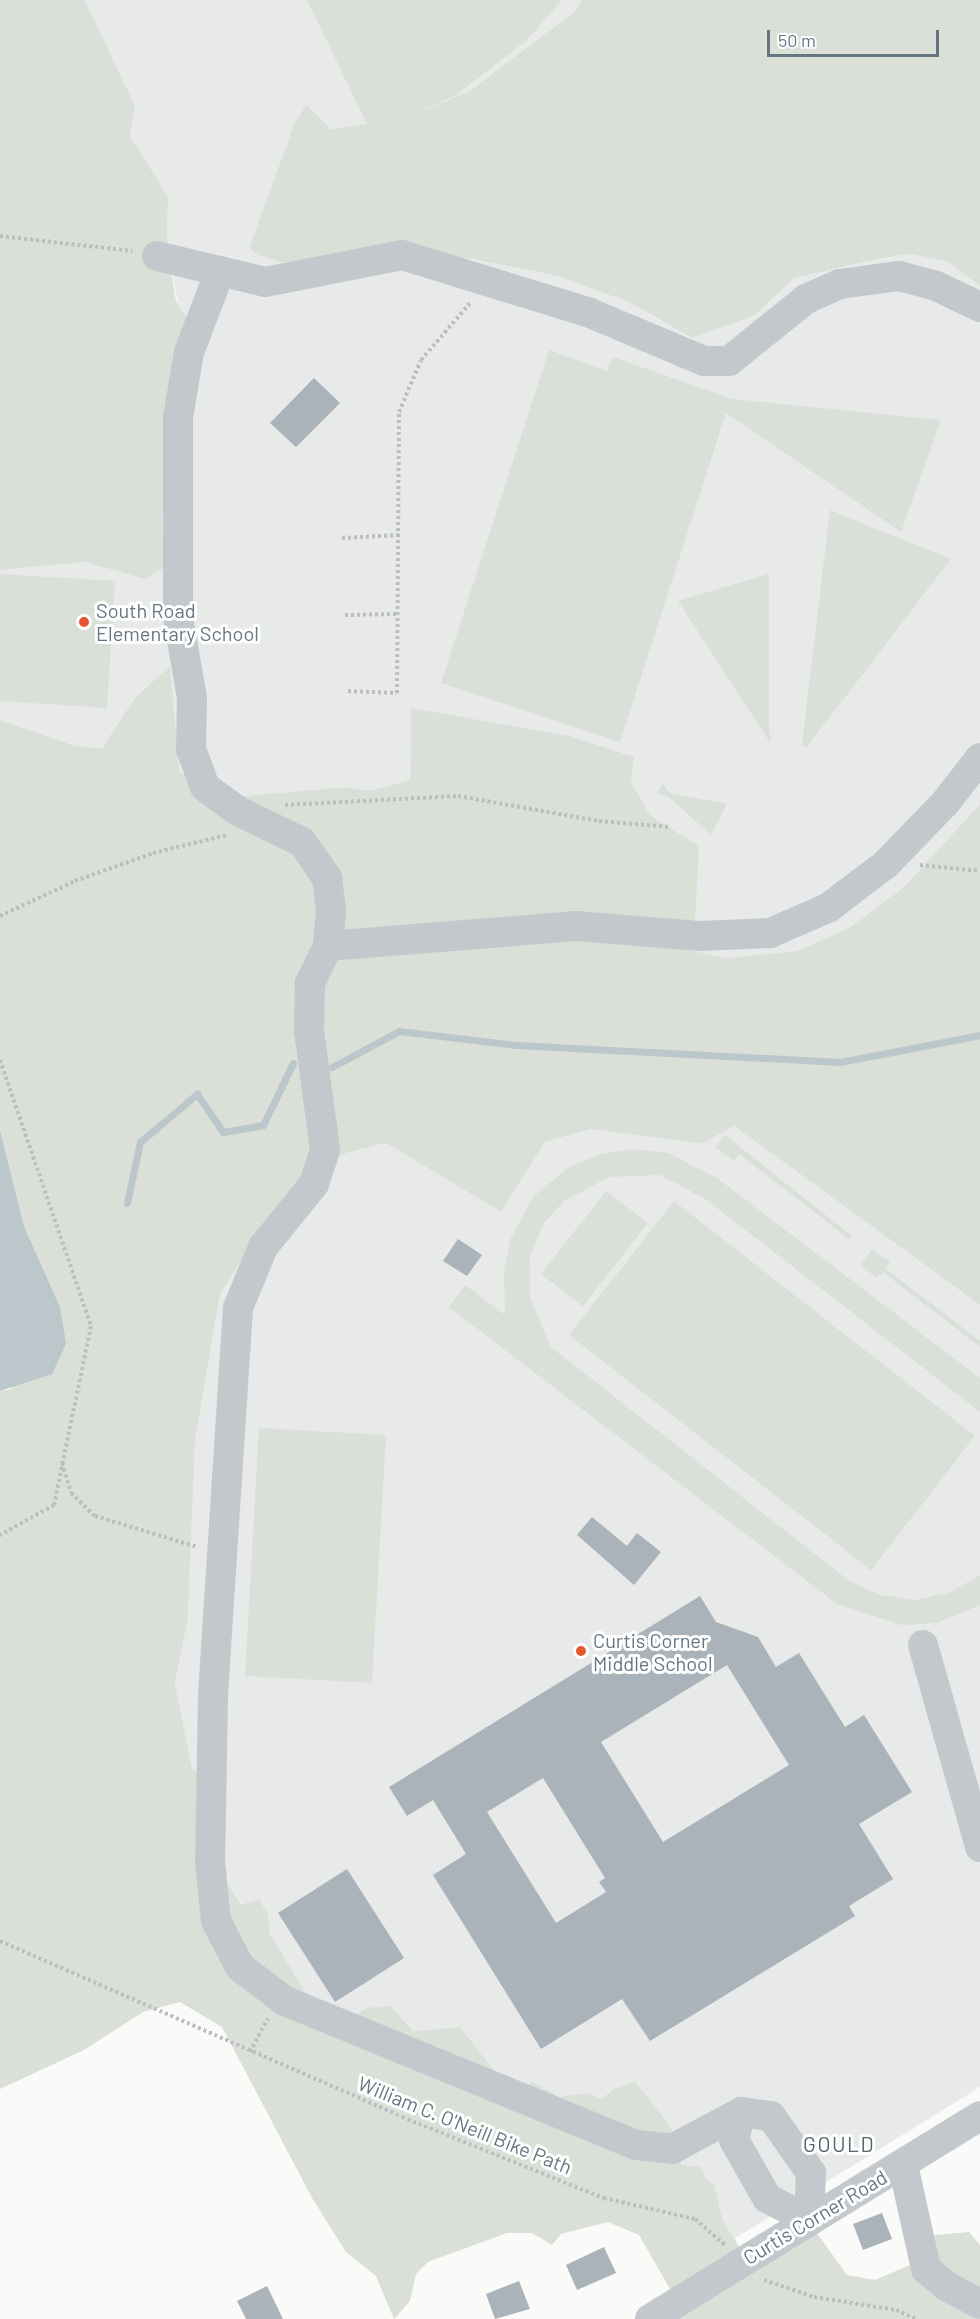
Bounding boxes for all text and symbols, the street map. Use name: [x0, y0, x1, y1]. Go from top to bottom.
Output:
scale bar: [770, 18, 942, 56]
text: 50 m: [778, 29, 816, 51]
place label: South Road Elementary School: [96, 598, 259, 645]
marker: South Road Elementary School: [77, 615, 91, 629]
place label: Curtis Corner Middle School: [593, 1628, 713, 1675]
marker: Curtis Corner Middle School: [574, 1644, 588, 1658]
street label: William C. O'Neill Bike Path: [354, 2071, 576, 2179]
district label: GOULD: [803, 2131, 875, 2157]
street label: Curtis Corner Road: [739, 2165, 891, 2269]

